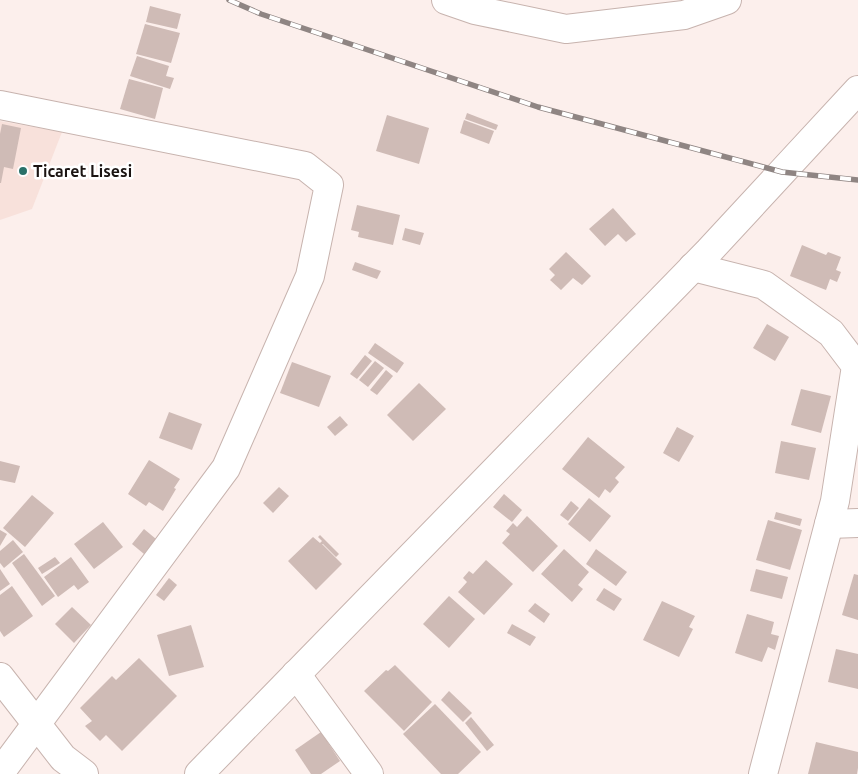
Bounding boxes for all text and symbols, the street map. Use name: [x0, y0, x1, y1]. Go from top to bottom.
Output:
place label: Ticaret Lisesi: [33, 162, 132, 180]
marker: Ticaret Lisesi: [17, 165, 29, 177]

